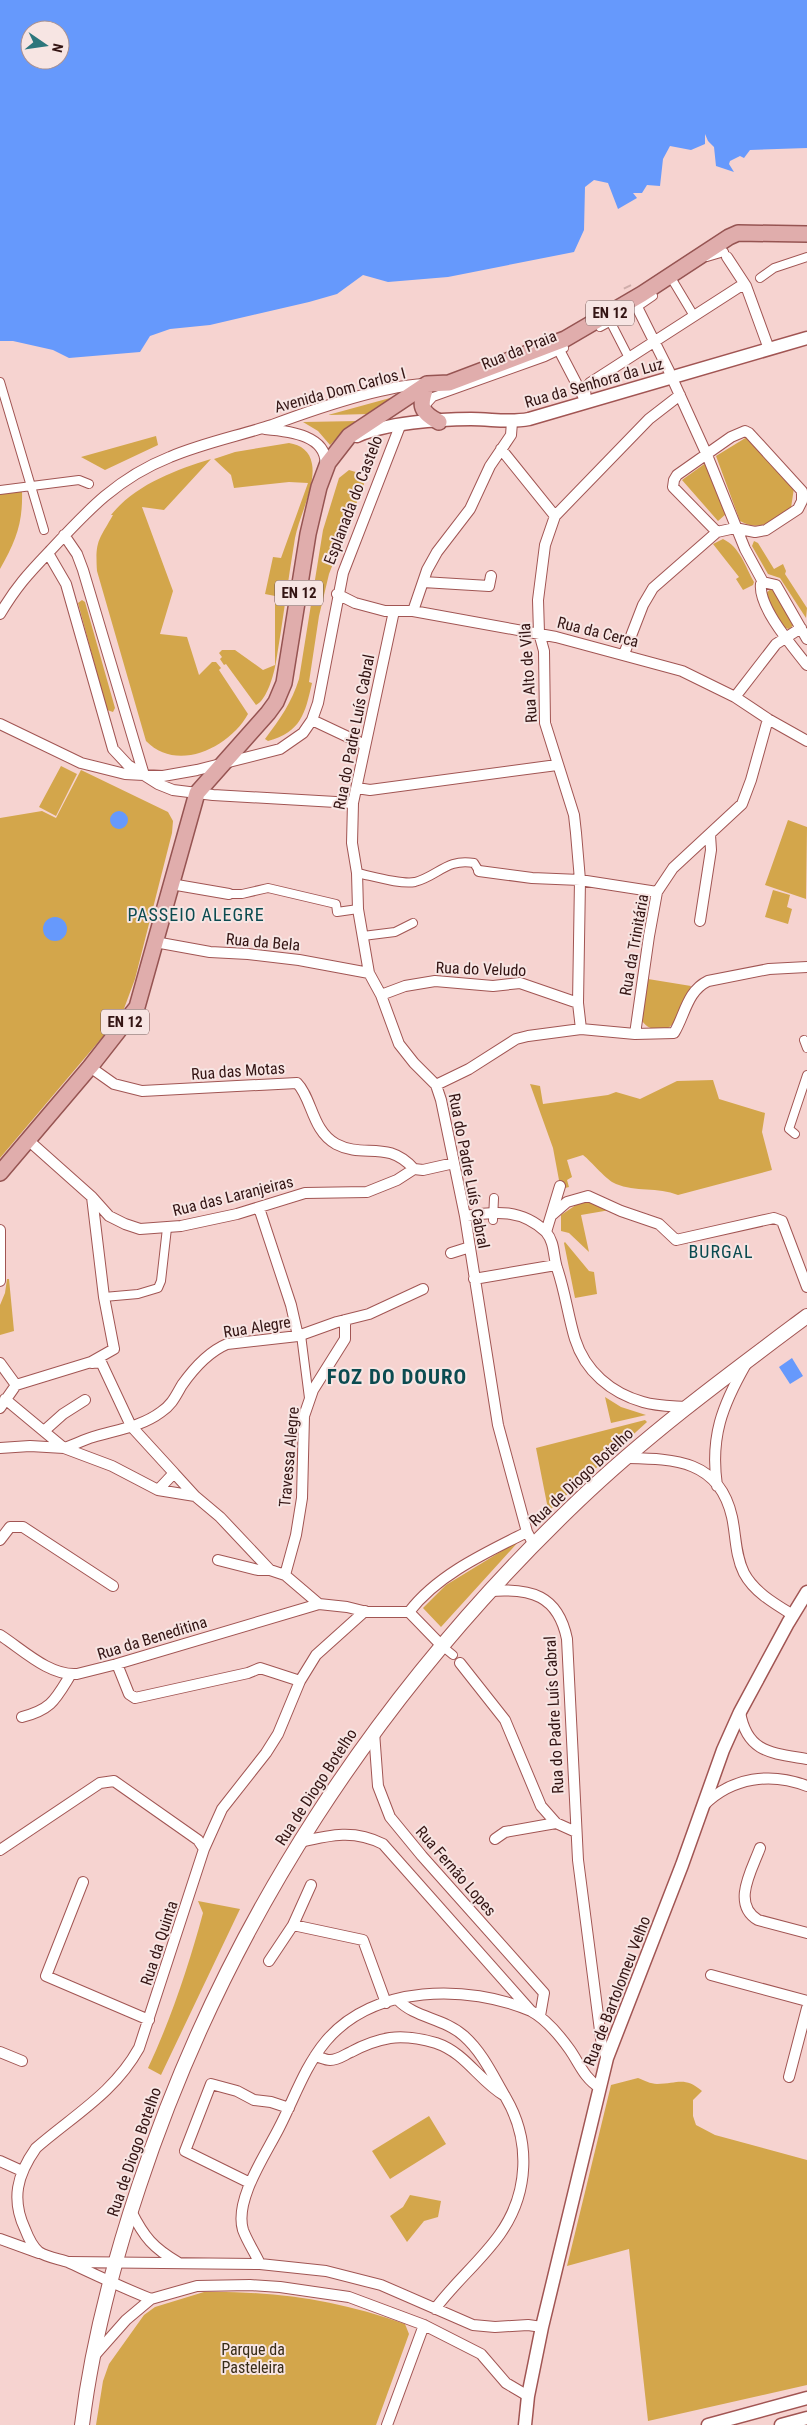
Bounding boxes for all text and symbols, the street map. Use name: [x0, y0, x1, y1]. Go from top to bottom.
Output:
north arrow: [20, 20, 70, 70]
text: N: [49, 42, 66, 54]
road number: EN 12: [586, 300, 634, 326]
street label: Rua da Praia: [479, 326, 559, 374]
street label: Rua da Senhora da Luz: [522, 354, 666, 412]
street label: Avenida Dom Carlos I: [272, 363, 408, 417]
street label: Esplanada do Castelo: [320, 433, 386, 567]
road number: EN 12: [275, 580, 323, 606]
street label: Rua da Cerca: [555, 613, 641, 651]
street label: Rua Alto de Vila: [515, 623, 541, 723]
street label: Rua do Padre Luís Cabral: [330, 653, 378, 811]
street label: Rua da Trinitária: [616, 893, 652, 997]
district label: PASSEIO ALEGRE: [127, 904, 265, 925]
street label: Rua da Bela: [225, 929, 301, 955]
street label: Rua do Veludo: [435, 958, 527, 980]
road number: EN 12: [101, 1010, 149, 1034]
street label: Rua das Motas: [190, 1058, 286, 1084]
street label: Rua do Padre Luís Cabral: [445, 1092, 493, 1250]
street label: Rua das Laranjeiras: [171, 1172, 295, 1220]
district label: BURGAL: [688, 1241, 754, 1262]
street label: Rua Alegre: [222, 1312, 292, 1342]
district label: FOZ DO DOURO: [327, 1365, 467, 1389]
street label: Travessa Alegre: [275, 1406, 303, 1508]
street label: Rua de Diogo Botelho: [525, 1424, 637, 1530]
street label: Rua da Beneditina: [95, 1612, 209, 1664]
street label: Rua do Padre Luís Cabral: [540, 1636, 568, 1794]
street label: Rua de Diogo Botelho: [271, 1725, 361, 1849]
street label: Rua Fernão Lopes: [412, 1822, 500, 1920]
street label: Rua da Quinta: [136, 1898, 182, 1988]
street label: Rua de Bartolomeu Velho: [580, 1913, 654, 2069]
street label: Rua de Diogo Botelho: [103, 2085, 165, 2219]
park label: Parque da Pasteleira: [221, 2340, 285, 2377]

